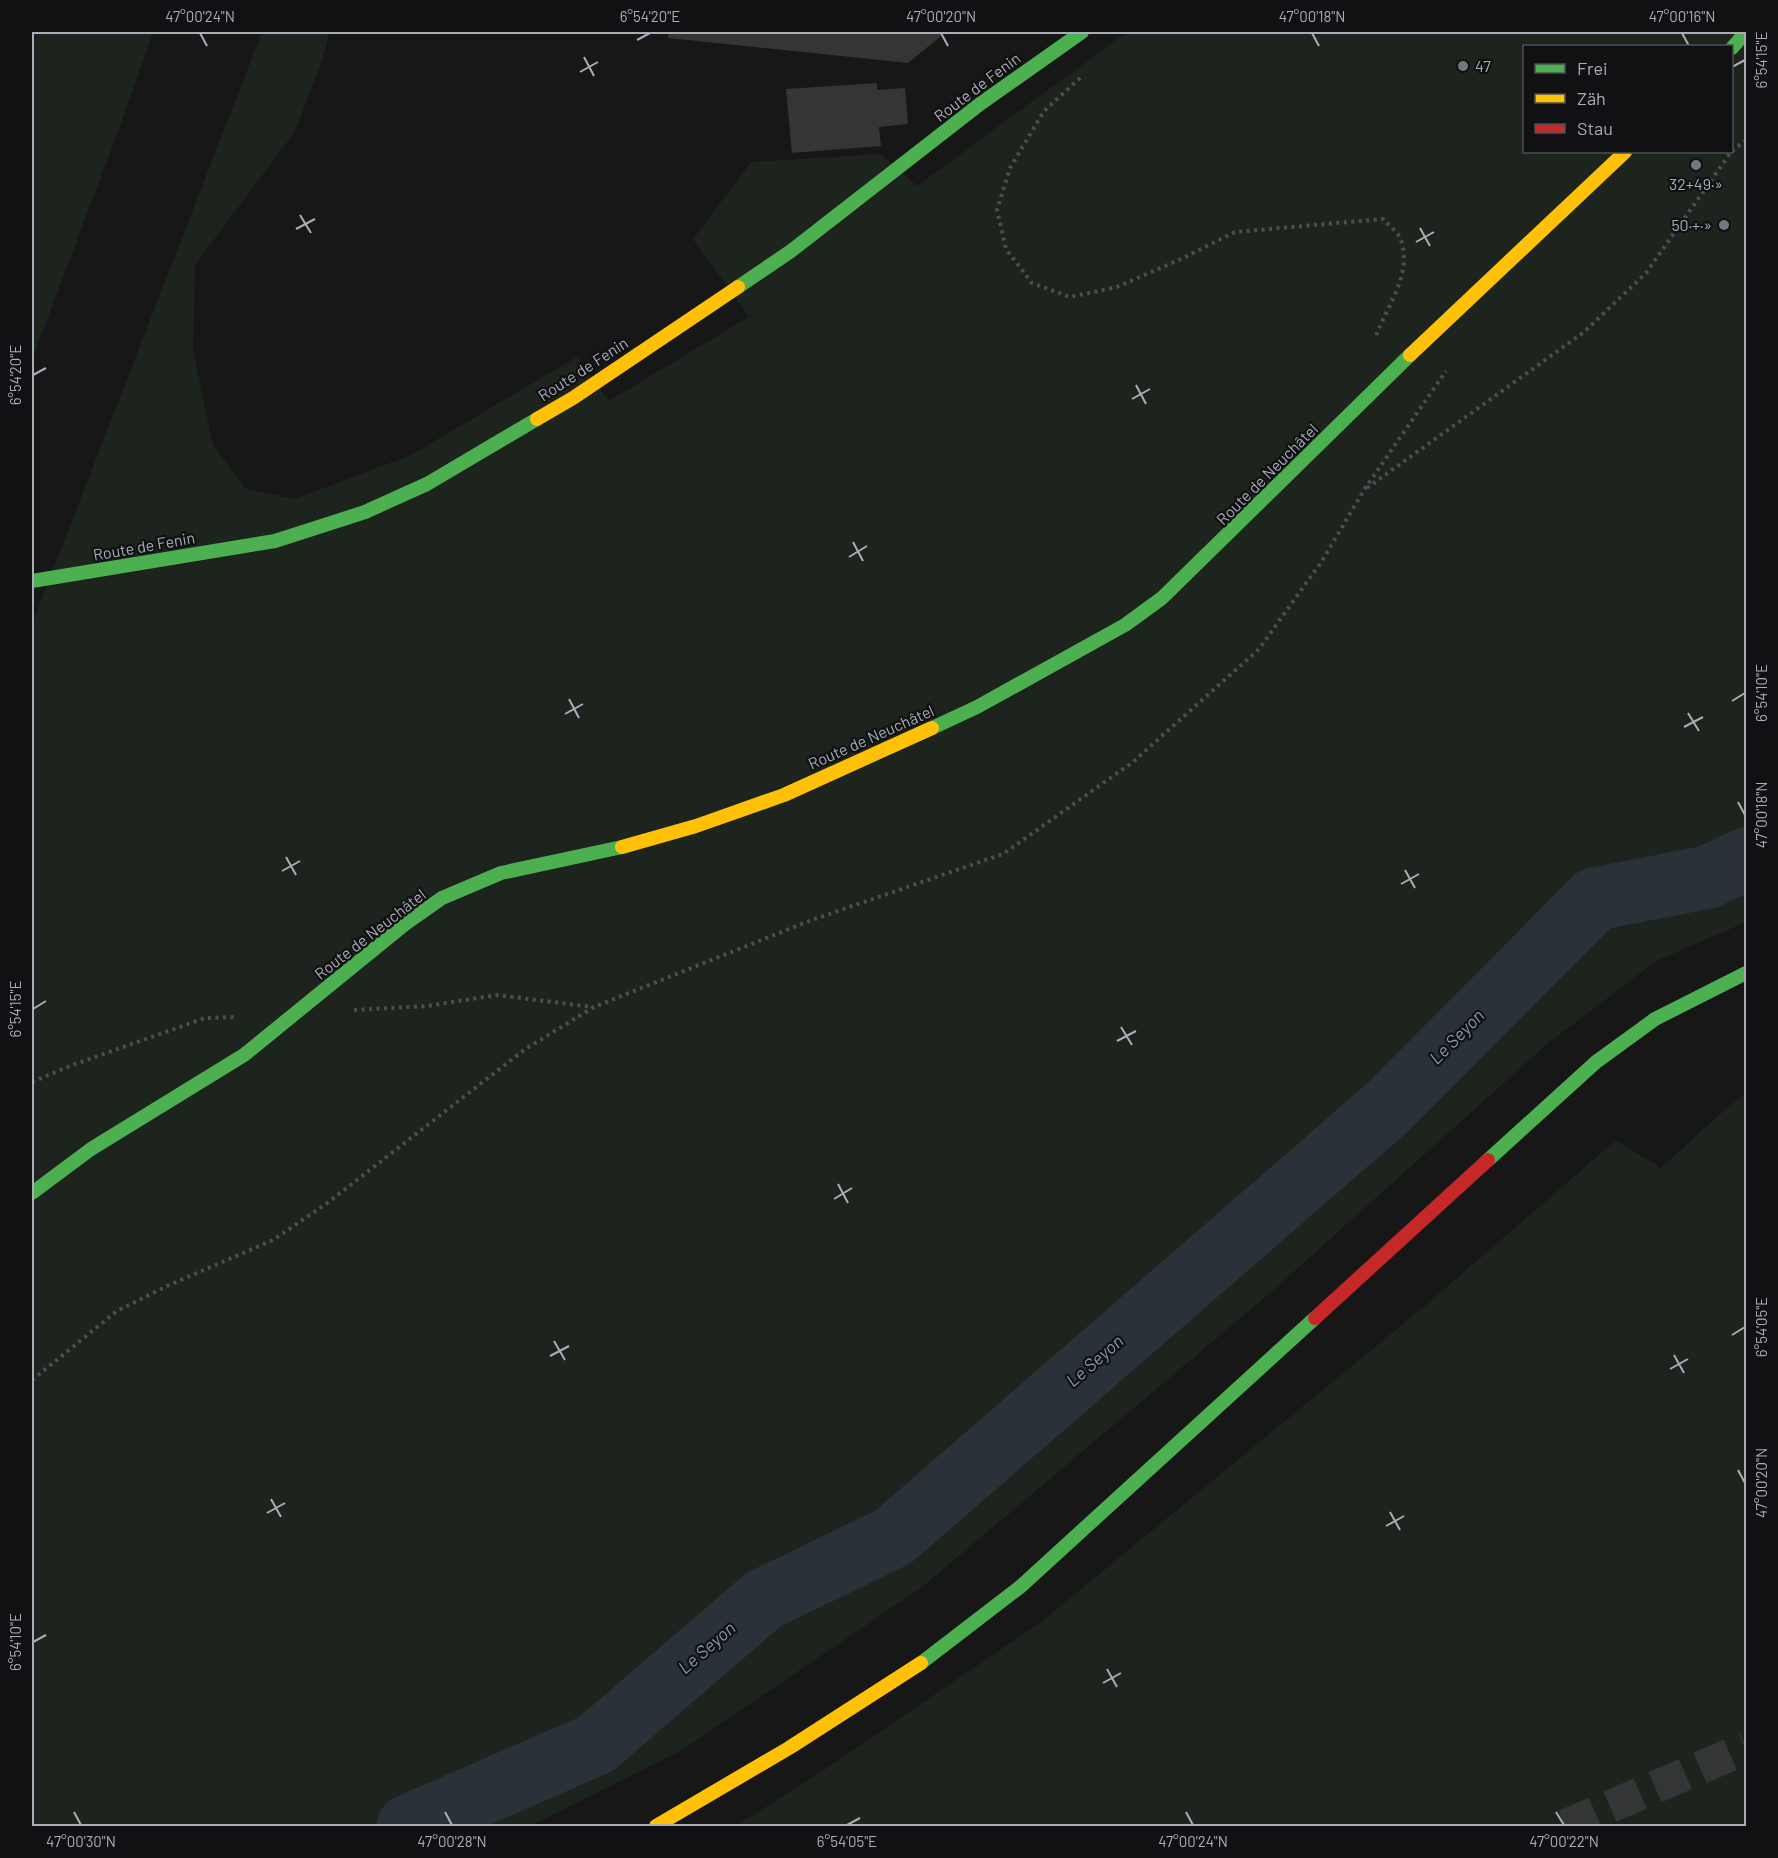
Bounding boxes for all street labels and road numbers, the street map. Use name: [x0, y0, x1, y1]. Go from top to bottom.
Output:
street label: Route de Fenin: [930, 48, 1024, 125]
street label: Route de Fenin: [534, 333, 631, 405]
street label: Route de Neuchâtel: [1212, 419, 1321, 528]
street label: Route de Fenin: [91, 527, 196, 564]
street label: Route de Neuchâtel: [805, 700, 937, 773]
street label: Route de Neuchâtel: [310, 884, 429, 983]

